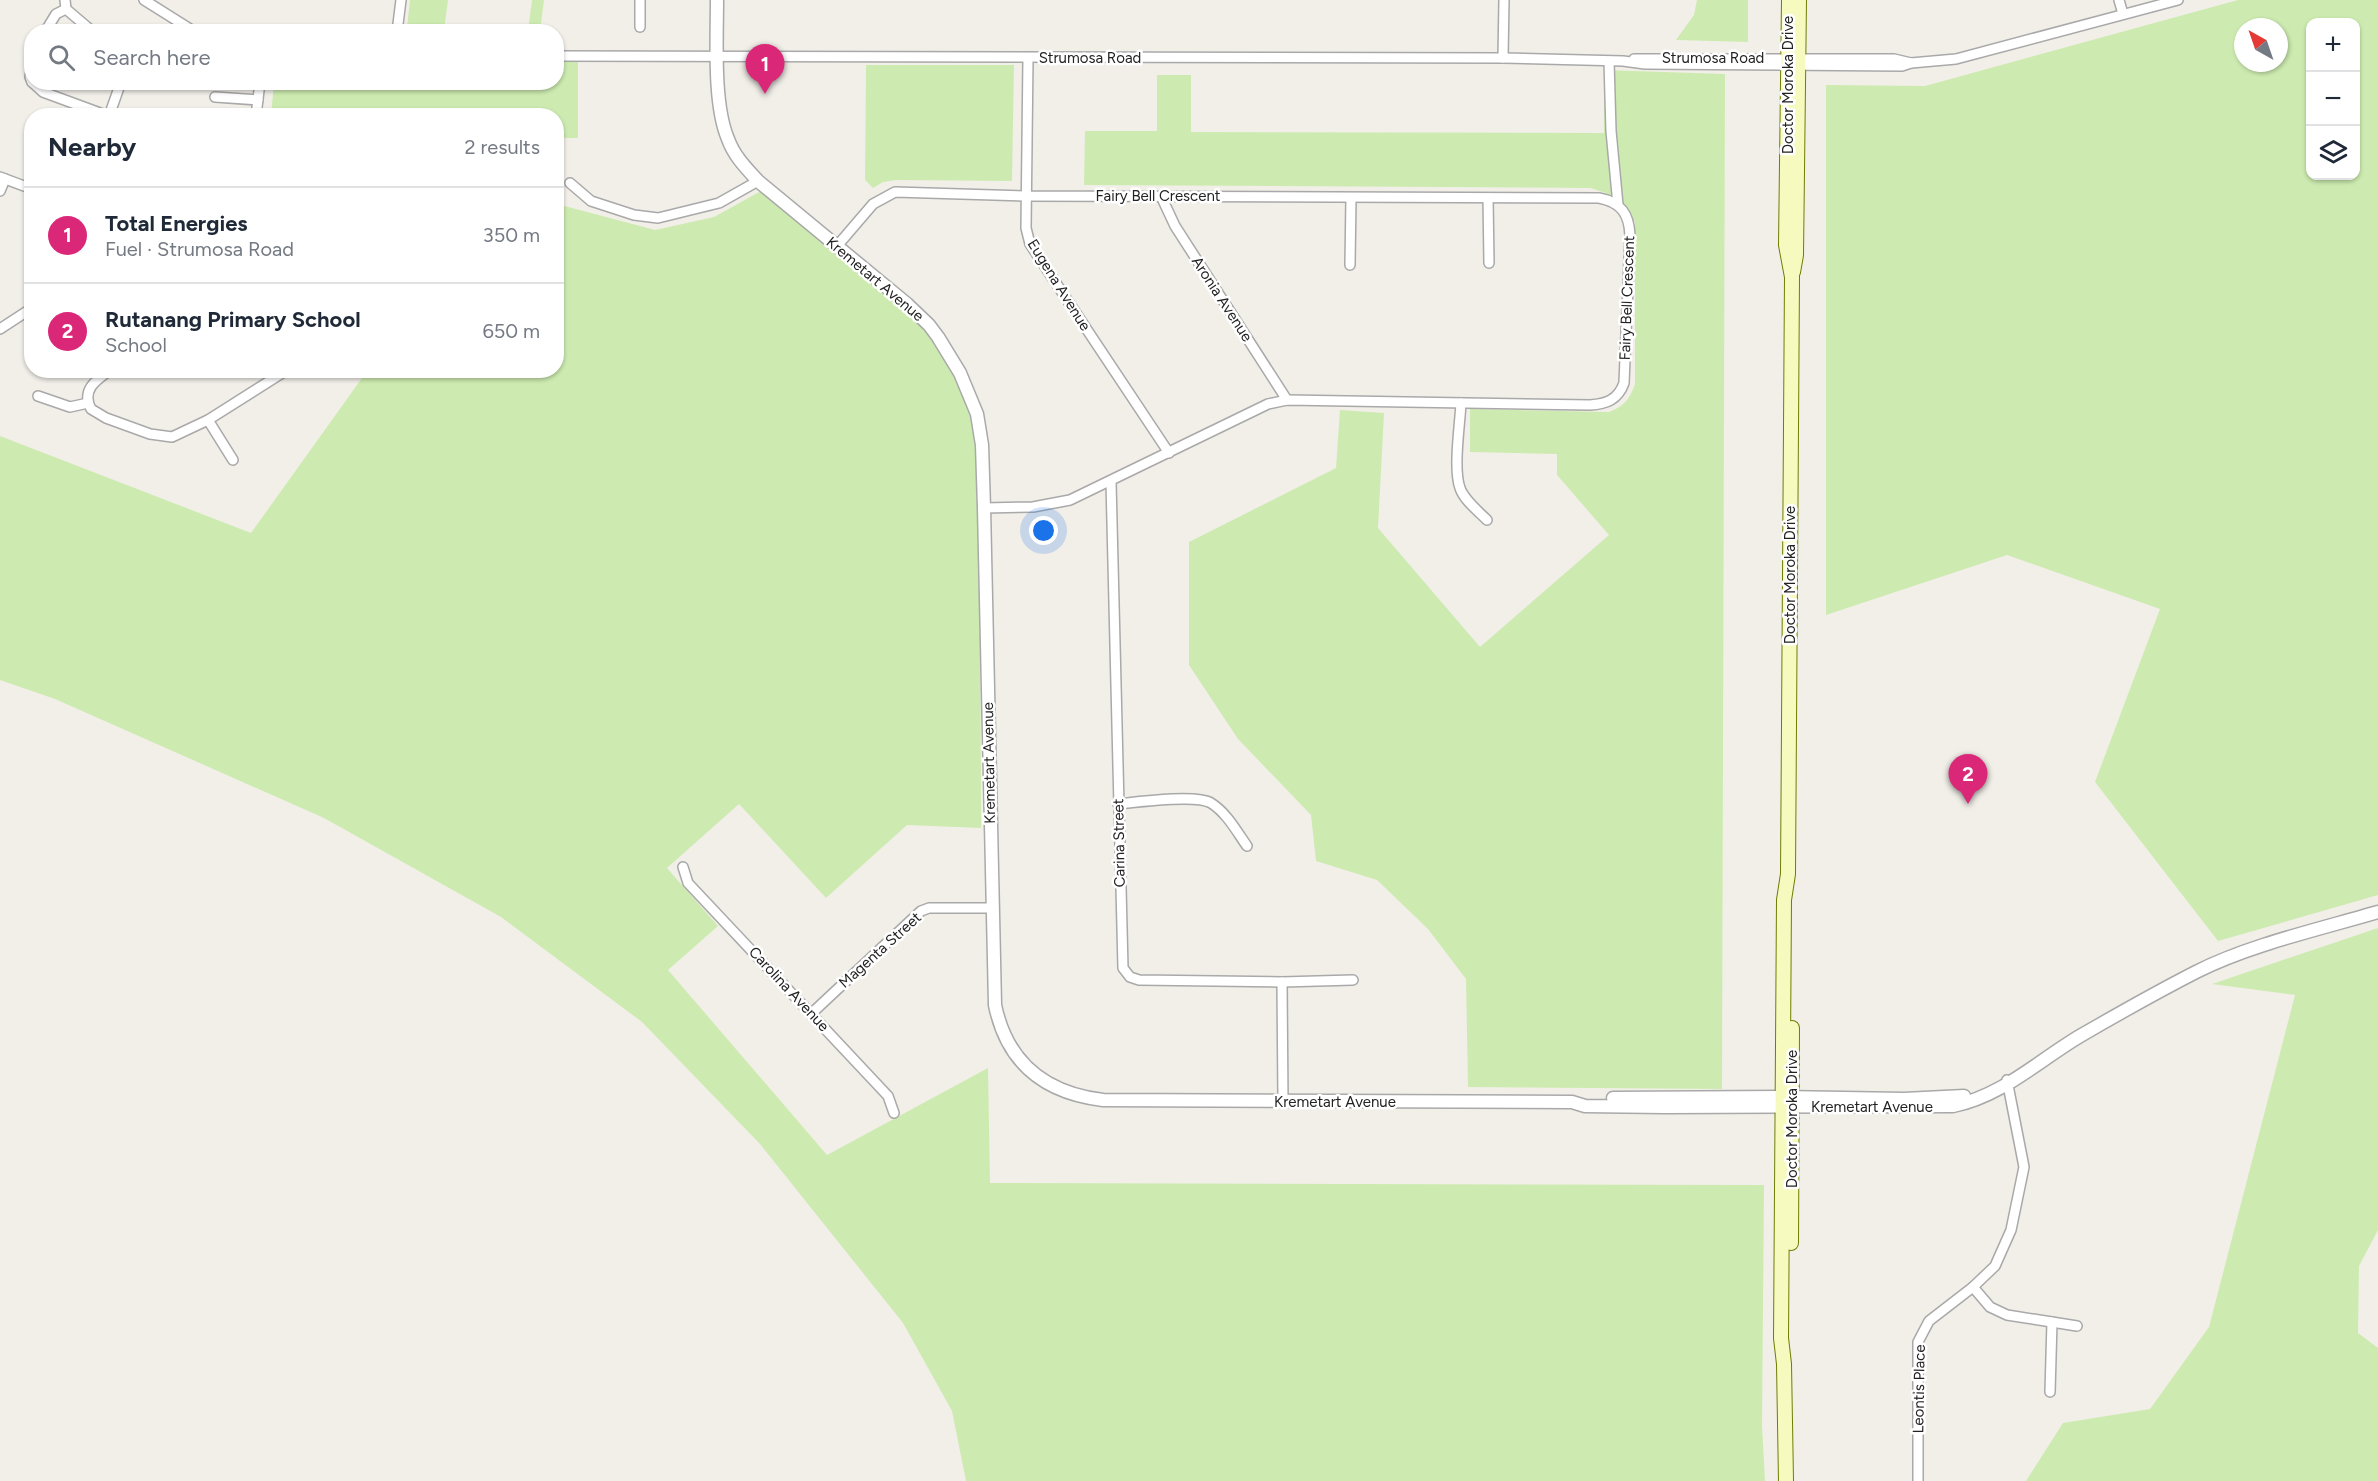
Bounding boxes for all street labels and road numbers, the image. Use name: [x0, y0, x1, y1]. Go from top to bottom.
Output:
street label: Doctor Moroka Drive: [1779, 16, 1797, 154]
street label: Strumosa Road: [1039, 49, 1141, 67]
street label: Strumosa Road: [1662, 49, 1764, 67]
street label: Fairy Bell Crescent: [1096, 187, 1221, 205]
street label: Kremetart Avenue: [823, 233, 927, 325]
street label: Fairy Bell Crescent: [1616, 235, 1638, 361]
street label: Eugena Avenue: [1024, 236, 1094, 334]
street label: Aronia Avenue: [1188, 253, 1256, 345]
street label: Doctor Moroka Drive: [1781, 506, 1799, 644]
street label: Kremetart Avenue: [979, 702, 999, 824]
street label: Carina Street: [1109, 798, 1129, 888]
street label: Magenta Street: [835, 908, 925, 992]
street label: Carolina Avenue: [745, 943, 833, 1035]
street label: Doctor Moroka Drive: [1783, 1050, 1801, 1188]
street label: Kremetart Avenue: [1274, 1093, 1396, 1111]
street label: Kremetart Avenue: [1811, 1098, 1933, 1116]
street label: Leontis Place: [1909, 1344, 1929, 1434]

